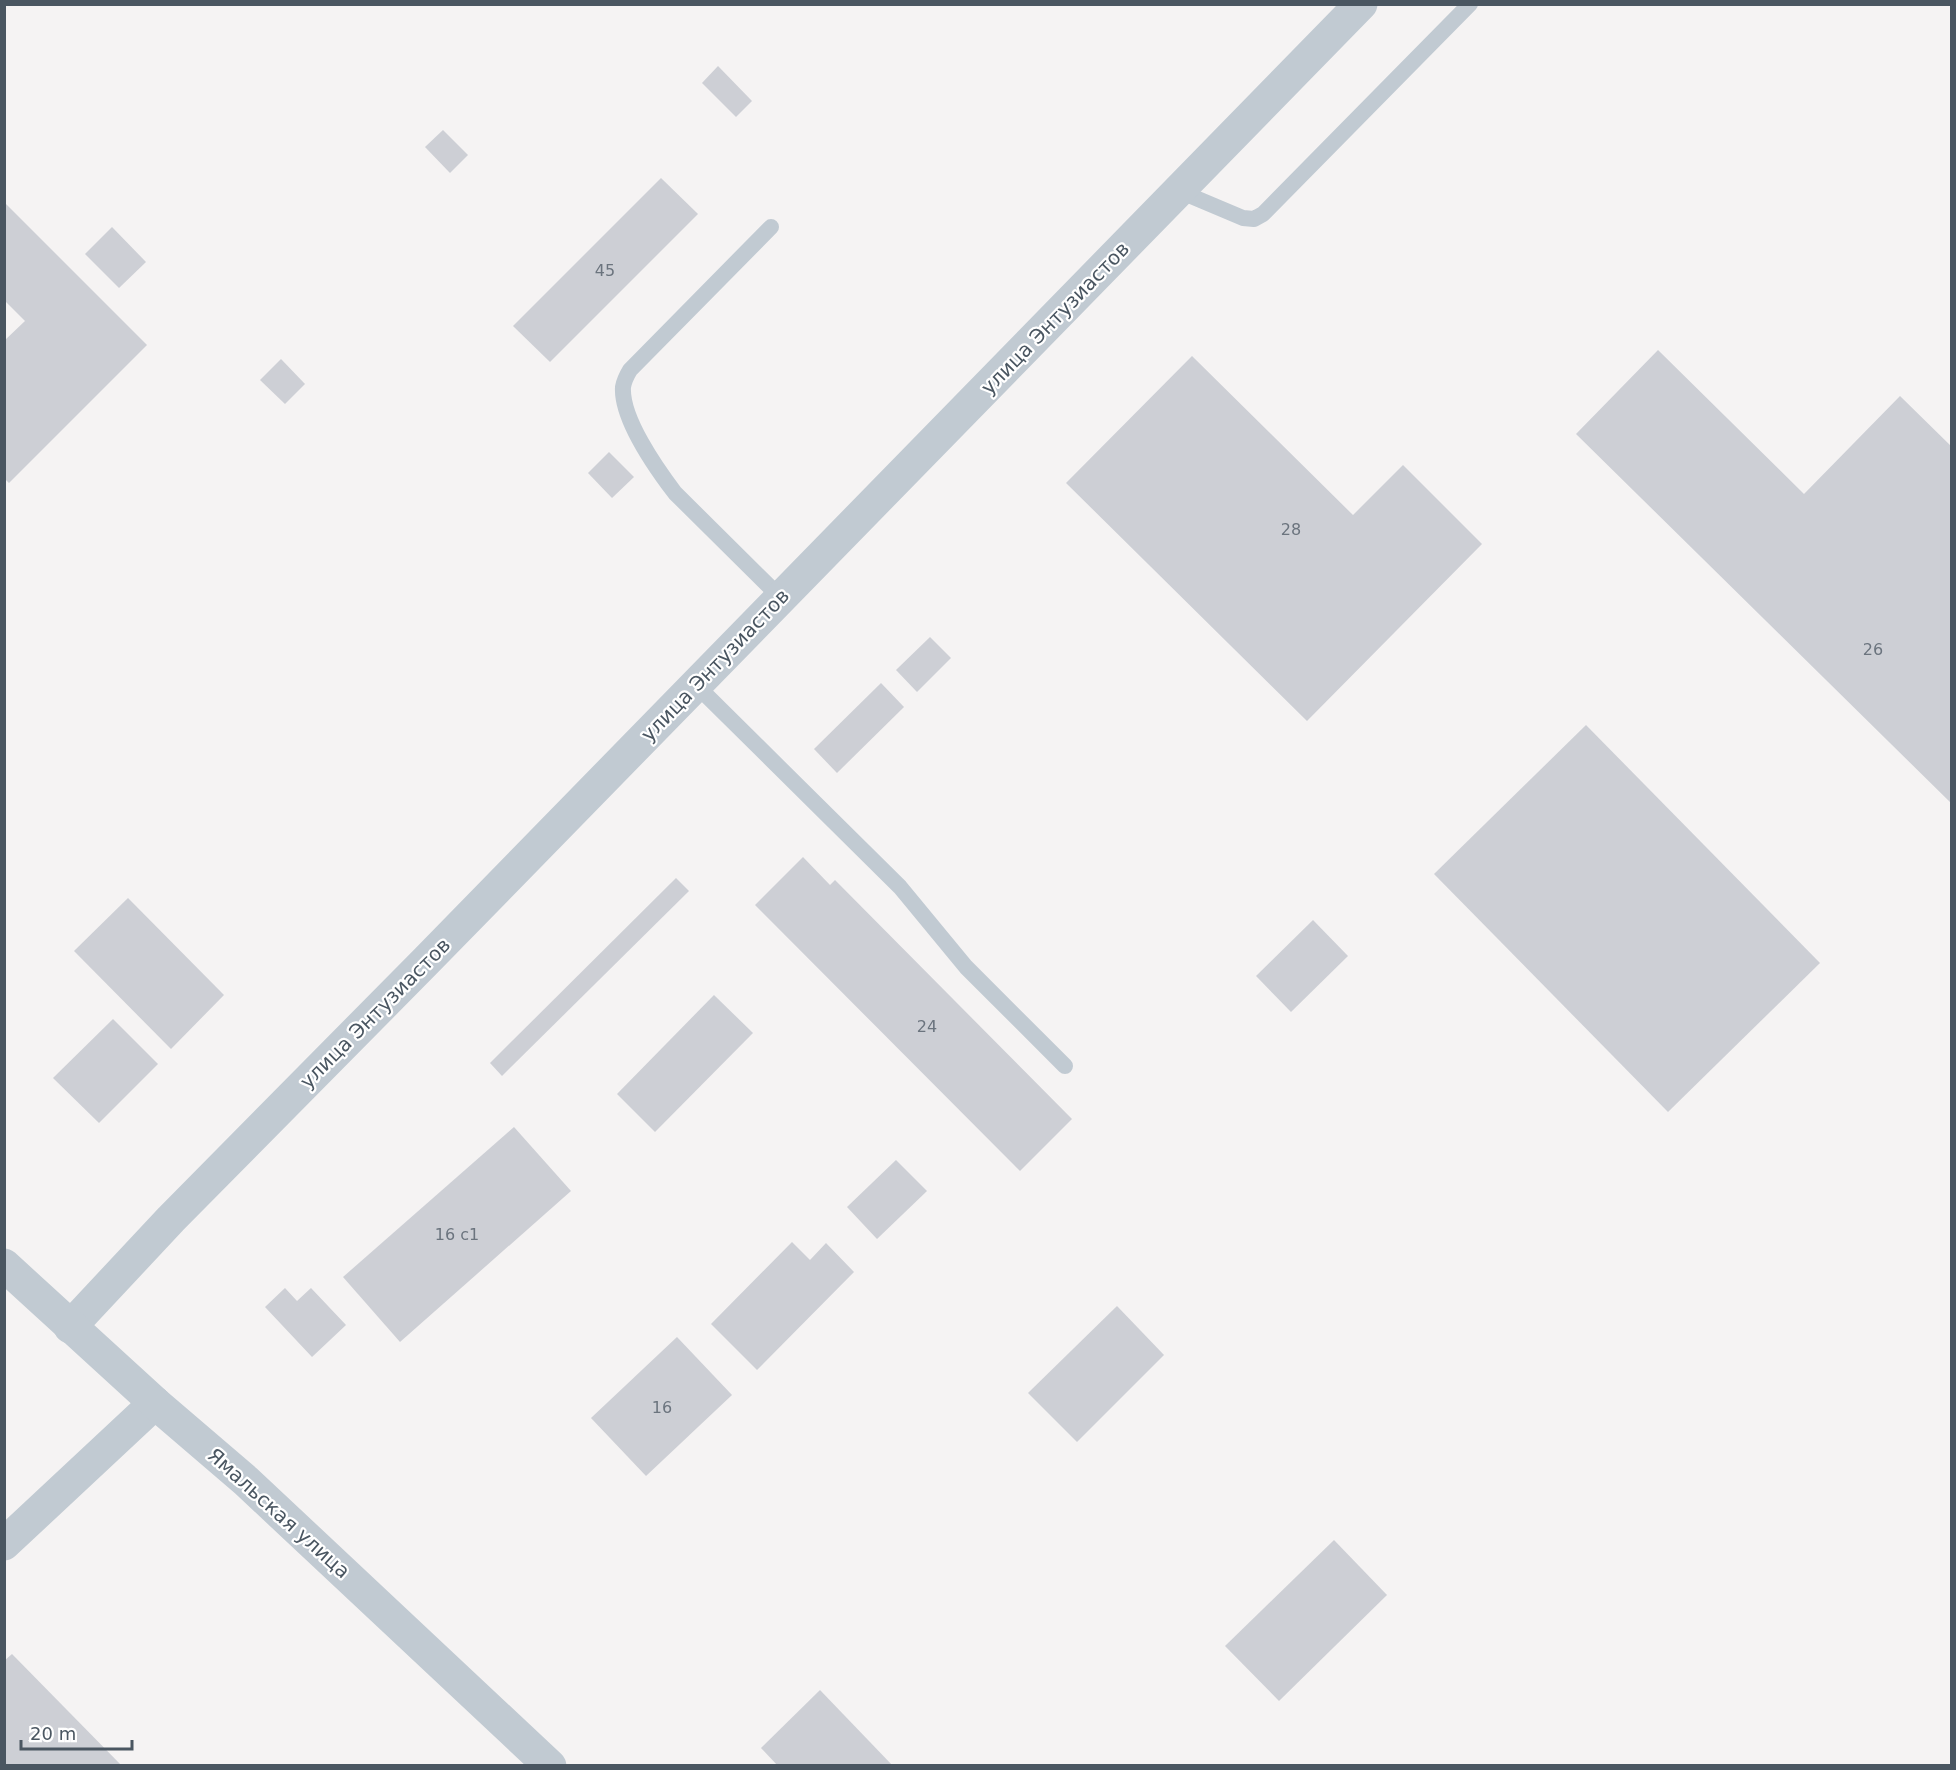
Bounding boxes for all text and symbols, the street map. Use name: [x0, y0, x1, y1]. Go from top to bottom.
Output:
street label: улица Энтузиастов: [976, 237, 1134, 399]
house number: 45: [595, 261, 615, 280]
house number: 28: [1281, 520, 1301, 539]
street label: улица Энтузиастов: [636, 584, 794, 746]
house number: 26: [1863, 640, 1883, 659]
street label: улица Энтузиастов: [295, 933, 455, 1093]
house number: 24: [917, 1017, 937, 1036]
house number: 16 с1: [435, 1225, 479, 1244]
house number: 16: [652, 1398, 672, 1417]
street label: Ямальская улица: [203, 1443, 355, 1583]
scale bar: [21, 1713, 132, 1751]
text: 20 m: [30, 1723, 76, 1744]

